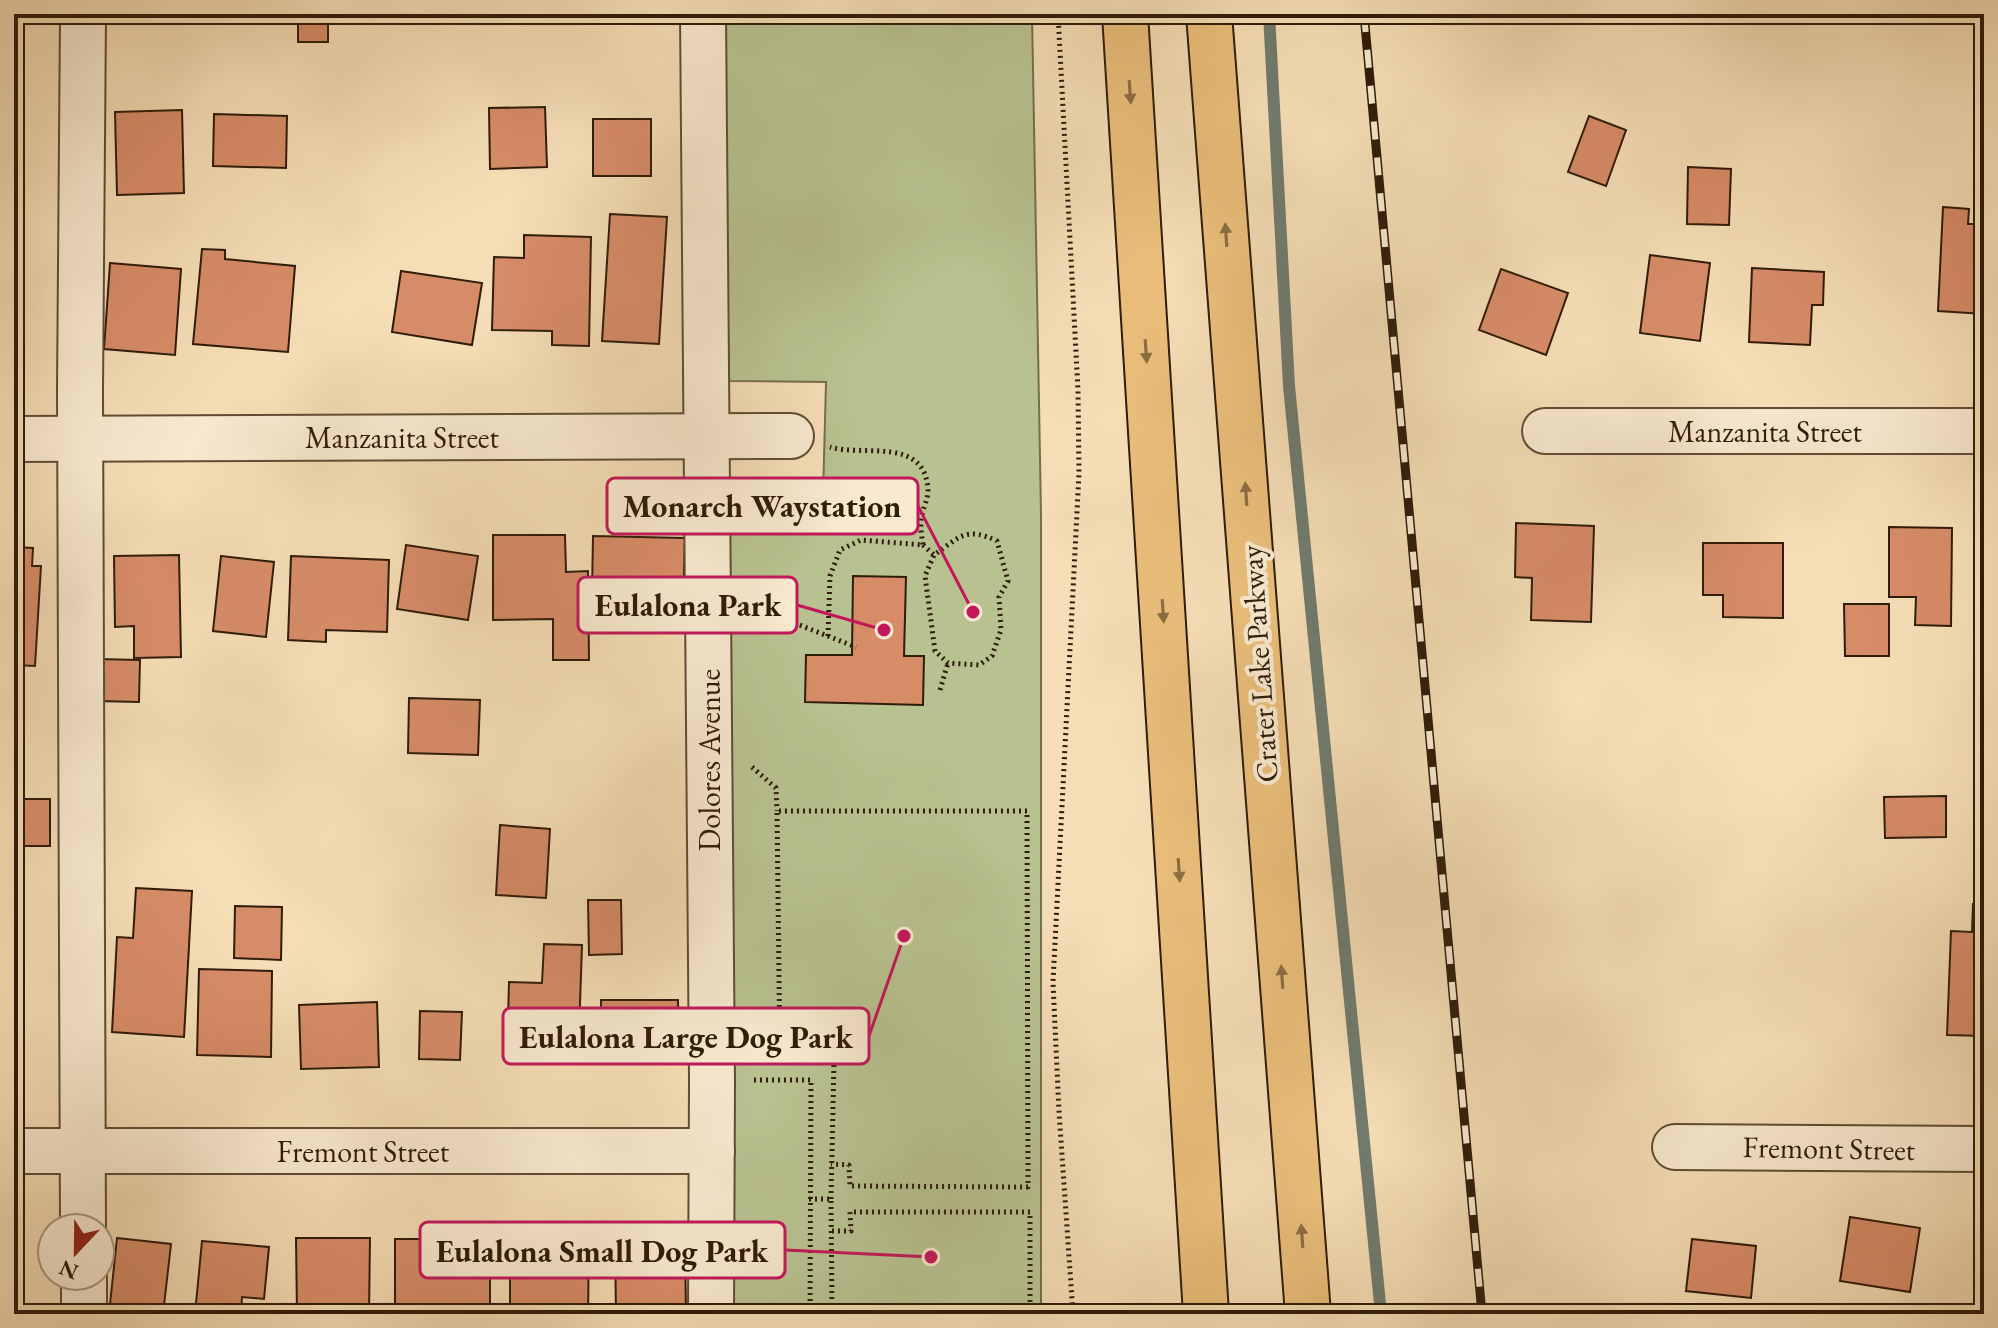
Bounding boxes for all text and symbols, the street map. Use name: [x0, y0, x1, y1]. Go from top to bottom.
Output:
one-way arrow: [1124, 80, 1137, 105]
one-way arrow: [1219, 222, 1232, 247]
one-way arrow: [1140, 339, 1153, 364]
street label: Manzanita Street: [1668, 412, 1863, 451]
street label: Manzanita Street: [305, 418, 500, 457]
callout: Monarch Waystation: [607, 478, 918, 534]
one-way arrow: [1239, 481, 1252, 506]
text: Monarch Waystation: [623, 485, 901, 527]
street label: Crater Lake Parkway: [1231, 543, 1287, 784]
callout: Eulalona Park: [578, 577, 797, 633]
text: Eulalona Park: [595, 584, 782, 626]
one-way arrow: [1156, 599, 1169, 624]
street label: Dolores Avenue: [690, 669, 729, 851]
one-way arrow: [1173, 858, 1186, 883]
one-way arrow: [1275, 964, 1288, 989]
callout: Eulalona Large Dog Park: [503, 1008, 869, 1064]
text: Eulalona Large Dog Park: [519, 1016, 853, 1058]
street label: Fremont Street: [1742, 1127, 1916, 1169]
street label: Fremont Street: [277, 1132, 450, 1171]
north arrow: [36, 1212, 116, 1292]
callout: Eulalona Small Dog Park: [420, 1222, 785, 1278]
one-way arrow: [1295, 1223, 1308, 1248]
text: Eulalona Small Dog Park: [436, 1230, 769, 1272]
text: N: [55, 1253, 82, 1287]

